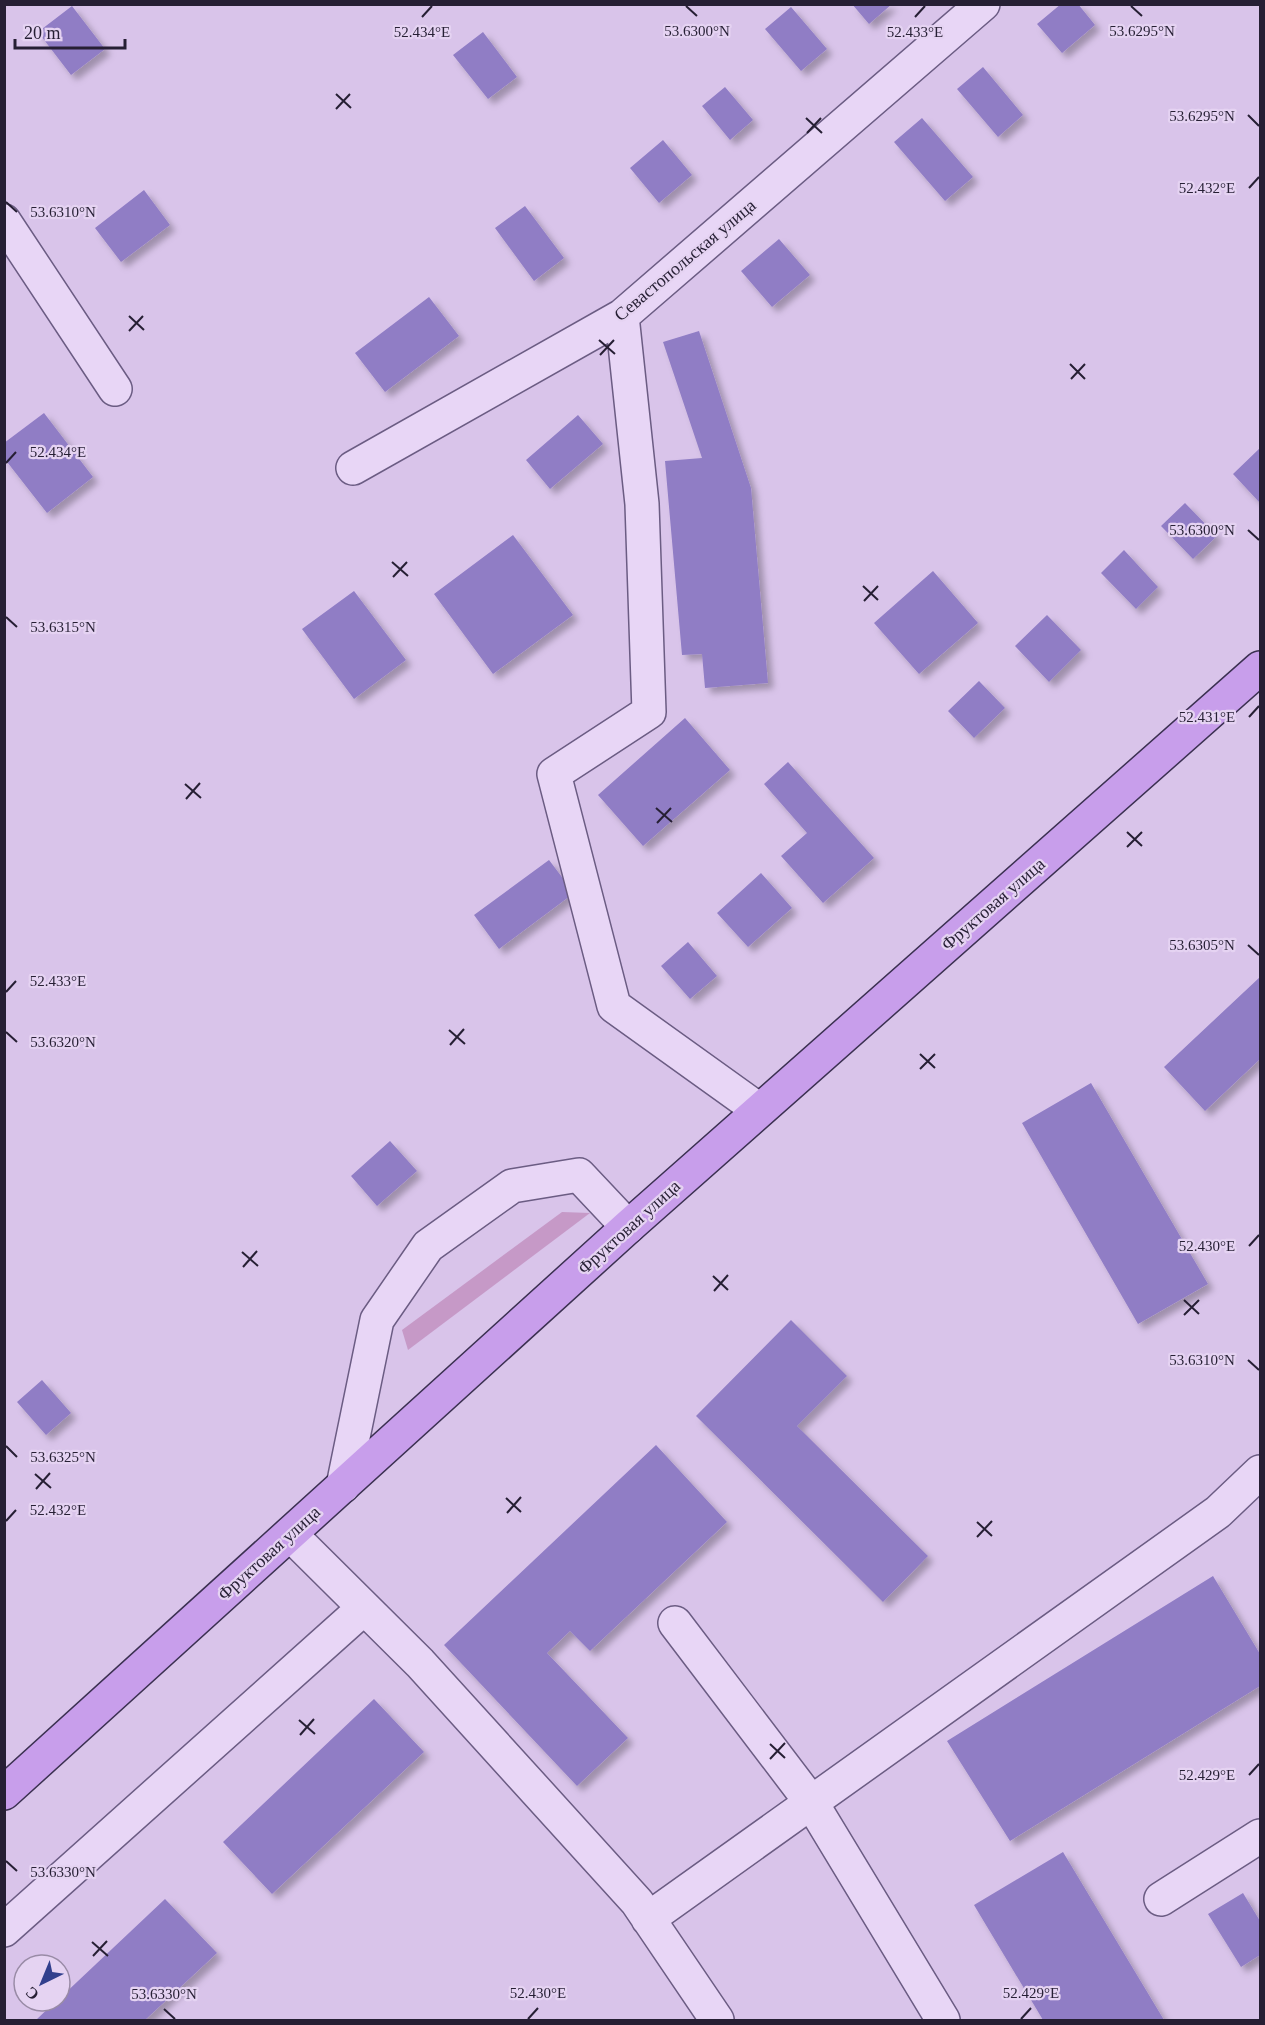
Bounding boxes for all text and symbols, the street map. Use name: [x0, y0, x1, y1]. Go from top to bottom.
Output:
scale bar: [15, 12, 124, 50]
text: 20 m: [24, 23, 61, 43]
text: 53.6300°N: [664, 23, 730, 39]
text: 53.6295°N: [1109, 23, 1175, 39]
text: 52.434°E: [394, 24, 450, 40]
text: 52.433°E: [887, 24, 943, 40]
text: 53.6295°N: [1169, 108, 1235, 124]
text: 52.432°E: [1179, 180, 1235, 196]
street label: Севастопольская улица: [610, 195, 760, 325]
text: 53.6310°N: [30, 204, 96, 220]
text: 52.434°E: [30, 444, 86, 460]
text: 53.6300°N: [1169, 522, 1235, 538]
text: 53.6315°N: [30, 619, 96, 635]
text: 52.431°E: [1179, 709, 1235, 725]
street label: Фруктовая улица: [937, 854, 1049, 954]
text: 53.6305°N: [1169, 937, 1235, 953]
text: 52.433°E: [30, 973, 86, 989]
text: 53.6320°N: [30, 1034, 96, 1050]
street label: Фруктовая улица: [574, 1176, 684, 1278]
text: 52.430°E: [1179, 1238, 1235, 1254]
text: 53.6310°N: [1169, 1352, 1235, 1368]
text: 53.6325°N: [30, 1449, 96, 1465]
text: 52.432°E: [30, 1502, 86, 1518]
street label: Фруктовая улица: [214, 1502, 324, 1604]
text: 52.429°E: [1179, 1767, 1235, 1783]
text: 53.6330°N: [30, 1864, 96, 1880]
north arrow: [12, 1953, 72, 2013]
text: С: [22, 1983, 42, 2004]
text: 52.430°E: [510, 1985, 566, 2001]
text: 52.429°E: [1003, 1985, 1059, 2001]
text: 53.6330°N: [131, 1986, 197, 2002]

